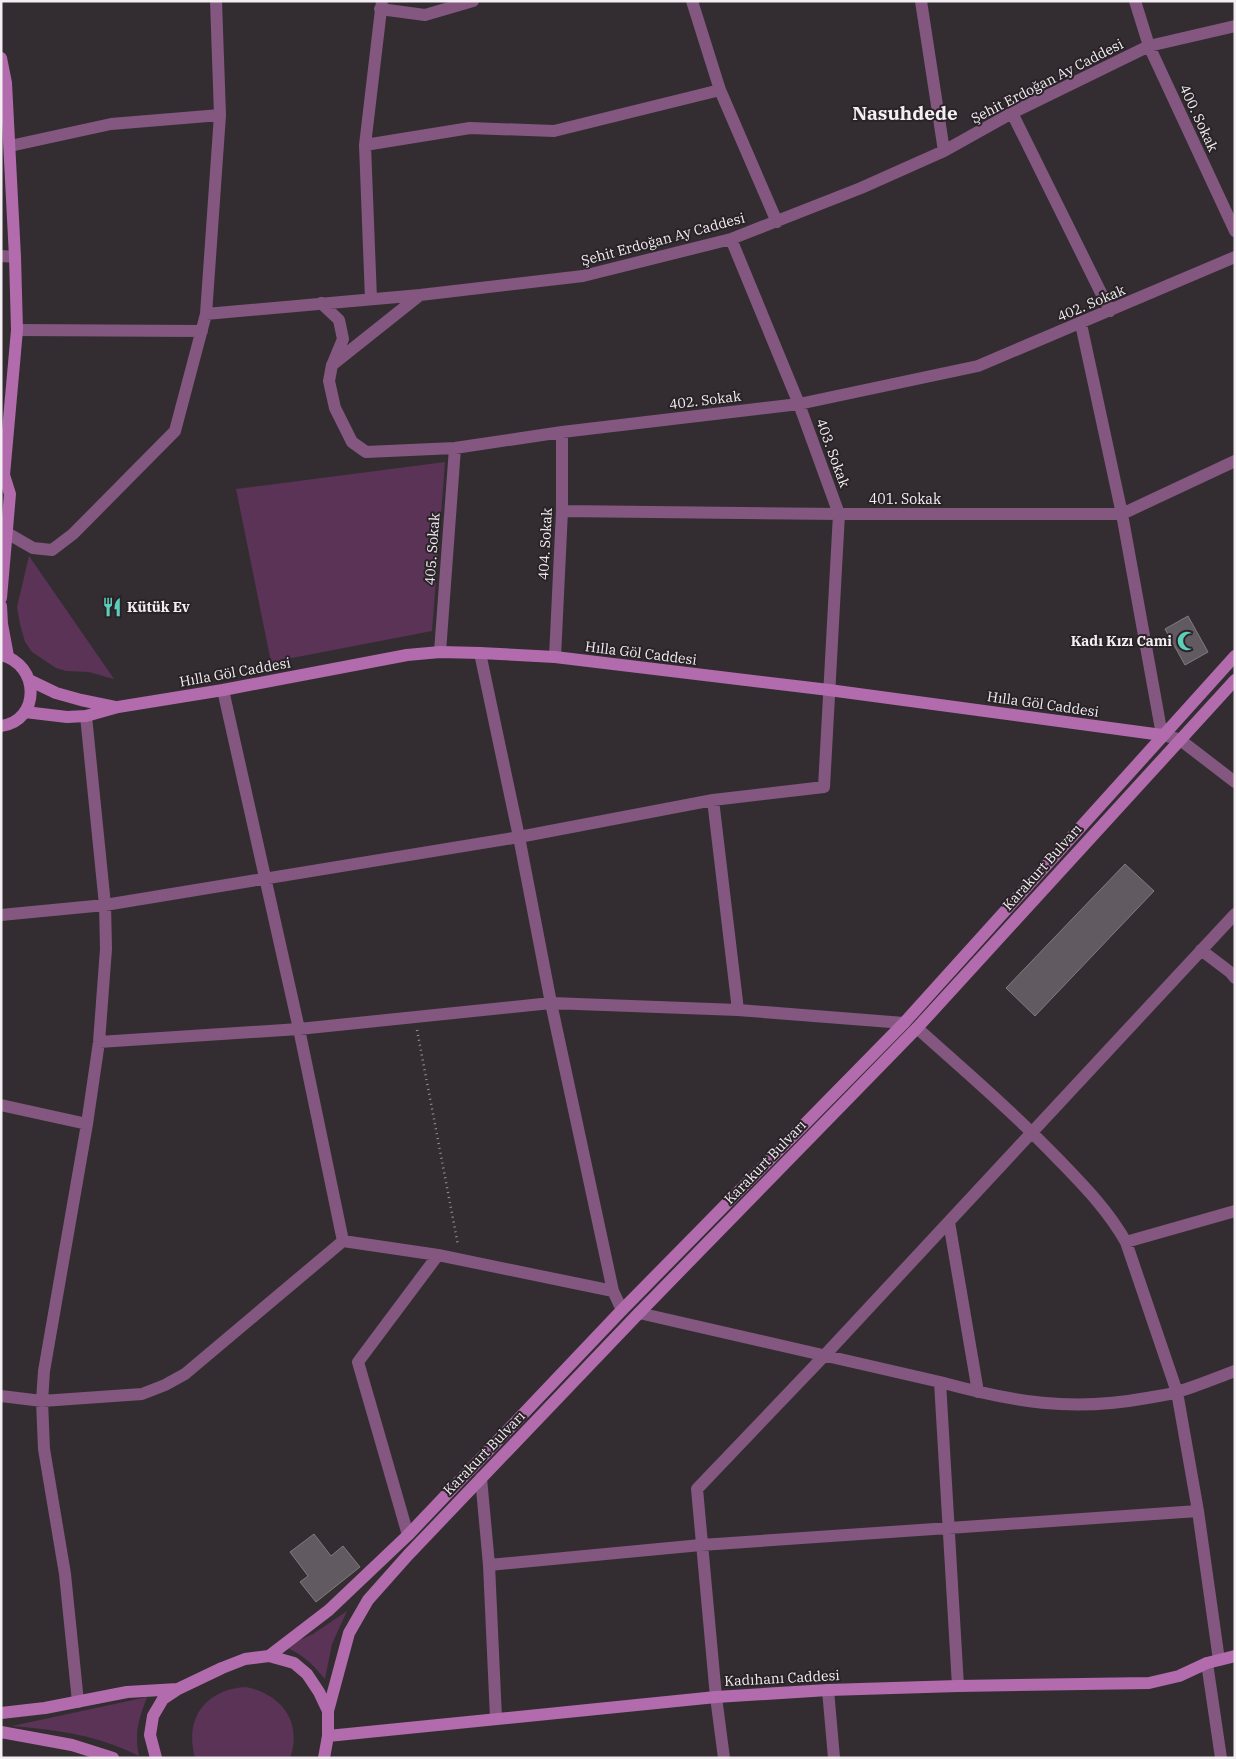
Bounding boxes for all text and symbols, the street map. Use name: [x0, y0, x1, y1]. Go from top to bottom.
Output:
street label: Şehit Erdoğan Ay Caddesi: [968, 35, 1126, 127]
street label: 400. Sokak: [1176, 81, 1223, 155]
district label: Nasuhdede: [852, 101, 958, 125]
street label: Şehit Erdoğan Ay Caddesi: [579, 208, 747, 270]
street label: 402. Sokak: [1054, 280, 1129, 325]
street label: 402. Sokak: [668, 387, 743, 413]
street label: 403. Sokak: [812, 416, 854, 491]
street label: 401. Sokak: [869, 490, 942, 508]
street label: 404. Sokak: [534, 507, 556, 581]
street label: 405. Sokak: [420, 511, 444, 586]
restaurant icon: Kütük Ev: [101, 596, 123, 618]
place label: Kütük Ev: [127, 598, 190, 616]
mosque icon: Kadı Kızı Cami: [1176, 630, 1198, 652]
place label: Kadı Kızı Cami: [1071, 632, 1172, 650]
street label: Hılla Göl Caddesi: [584, 637, 698, 669]
street label: Hılla Göl Caddesi: [178, 653, 292, 691]
street label: Hılla Göl Caddesi: [986, 687, 1100, 721]
street label: Karakurt Bulvarı: [998, 820, 1086, 914]
street label: Karakurt Bulvarı: [720, 1116, 810, 1208]
street label: Karakurt Bulvarı: [439, 1407, 529, 1499]
street label: Kadıhanı Caddesi: [724, 1666, 840, 1690]

